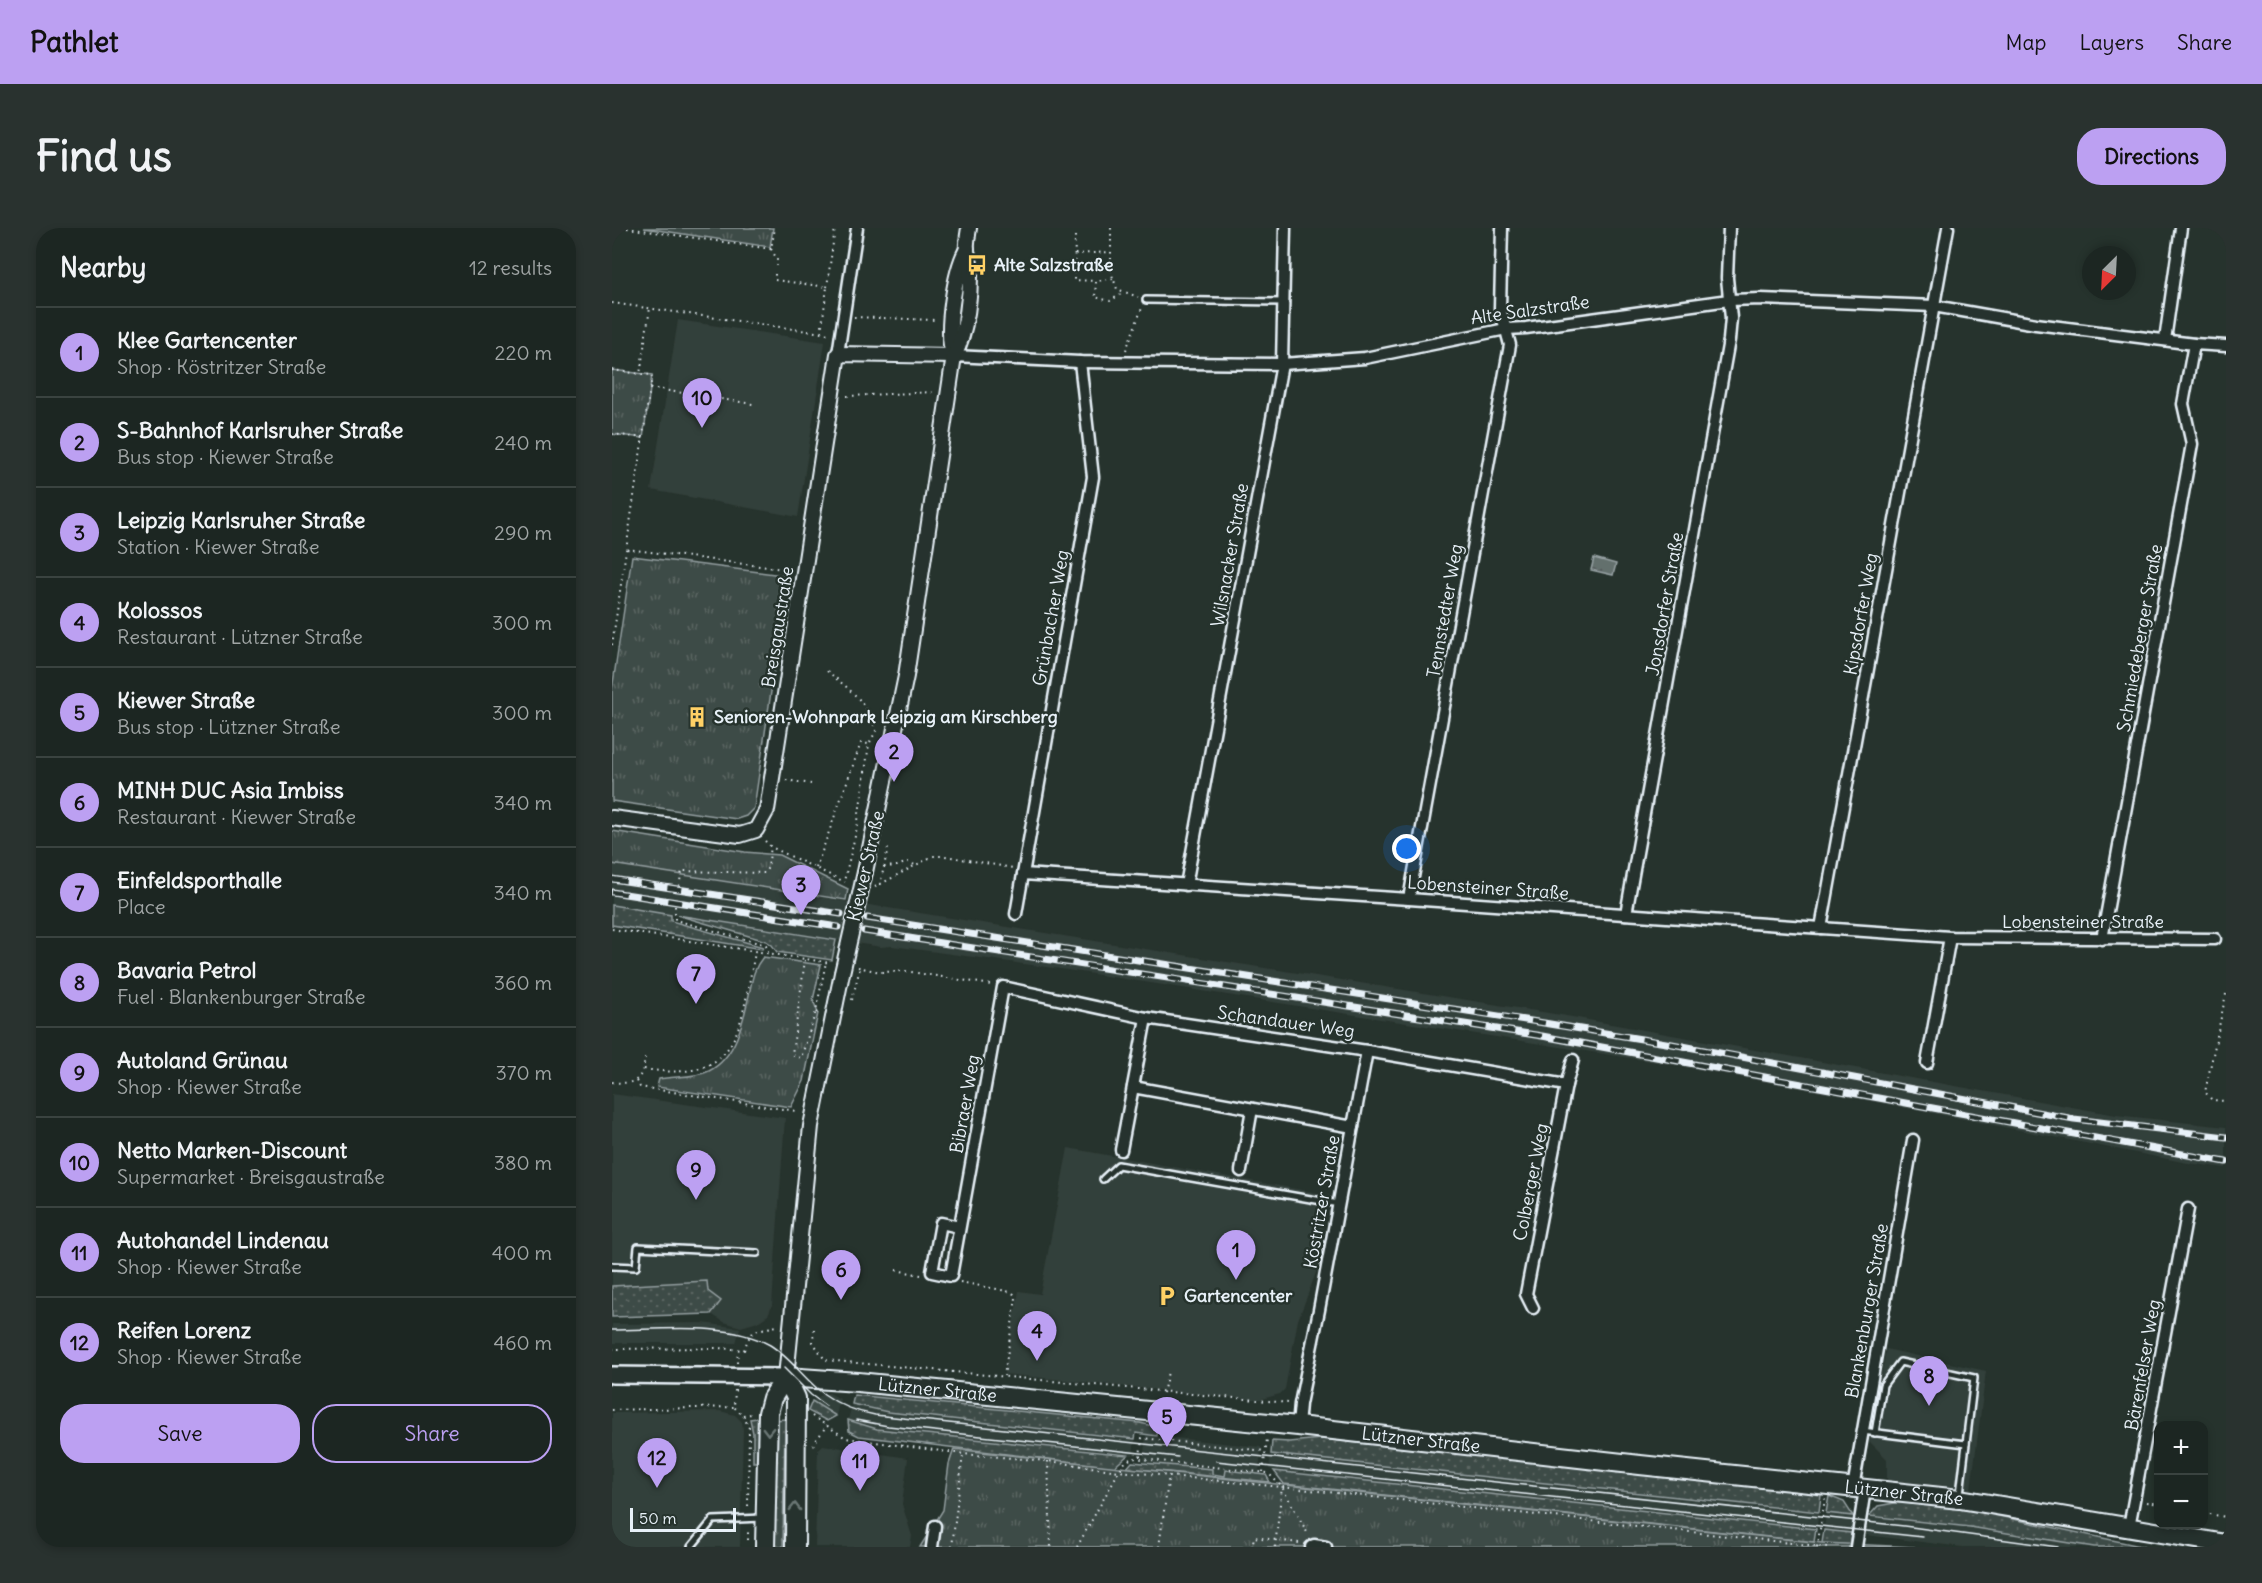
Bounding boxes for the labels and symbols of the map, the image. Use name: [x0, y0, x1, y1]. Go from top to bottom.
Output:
north arrow: [2082, 246, 2136, 300]
bus stop icon: Alte Salzstraße: [965, 253, 989, 277]
place label: Alte Salzstraße: [994, 253, 1114, 276]
street label: Alte Salzstraße: [1469, 290, 1591, 329]
pin: 10: [682, 378, 722, 428]
street label: Wilsnacker Straße: [1206, 481, 1253, 629]
street label: Jonsdorfer Straße: [1641, 530, 1688, 677]
street label: Tennstedter Weg: [1421, 542, 1468, 680]
street label: Schmiedeberger Straße: [2112, 542, 2167, 734]
street label: Grünbacher Weg: [1027, 548, 1074, 688]
street label: Kipsdorfer Weg: [1838, 551, 1883, 677]
street label: Breisgaustraße: [757, 565, 798, 689]
building icon: Senioren-Wohnpark Leipzig am Kirschberg: [685, 705, 709, 729]
place label: Senioren-Wohnpark Leipzig am Kirschberg: [714, 705, 1058, 728]
pin: 2: [874, 732, 914, 782]
street label: Kiewer Straße: [842, 808, 889, 924]
your location: [1392, 834, 1421, 863]
pin: 3: [782, 866, 820, 915]
street label: Lobensteiner Straße: [1406, 870, 1570, 905]
street label: Lobensteiner Straße: [2002, 910, 2164, 933]
pin: 7: [676, 954, 716, 1004]
street label: Schandauer Weg: [1216, 1000, 1356, 1043]
street label: Bibraer Weg: [945, 1053, 985, 1155]
street label: Colberger Weg: [1508, 1121, 1553, 1243]
street label: Köstritzer Straße: [1298, 1133, 1345, 1270]
pin: 9: [676, 1150, 716, 1200]
street label: Blankenburger Straße: [1840, 1222, 1893, 1400]
pin: 1: [1216, 1230, 1256, 1280]
pin: 6: [822, 1250, 860, 1300]
parking icon: Gartencenter: [1155, 1284, 1179, 1308]
place label: Gartencenter: [1184, 1284, 1293, 1307]
street label: Bärenfelser Weg: [2120, 1297, 2165, 1432]
pin: 4: [1018, 1312, 1056, 1361]
pin: 8: [1910, 1356, 1948, 1406]
street label: Lützner Straße: [877, 1372, 998, 1407]
pin: 5: [1148, 1398, 1186, 1447]
street label: Lützner Straße: [1360, 1421, 1481, 1458]
one-way arrow: [761, 1426, 774, 1435]
pin: 12: [638, 1438, 676, 1488]
pin: 11: [840, 1442, 880, 1491]
street label: Lützner Straße: [1843, 1475, 1965, 1510]
one-way arrow: [789, 1502, 801, 1511]
scale bar: [630, 1505, 736, 1532]

